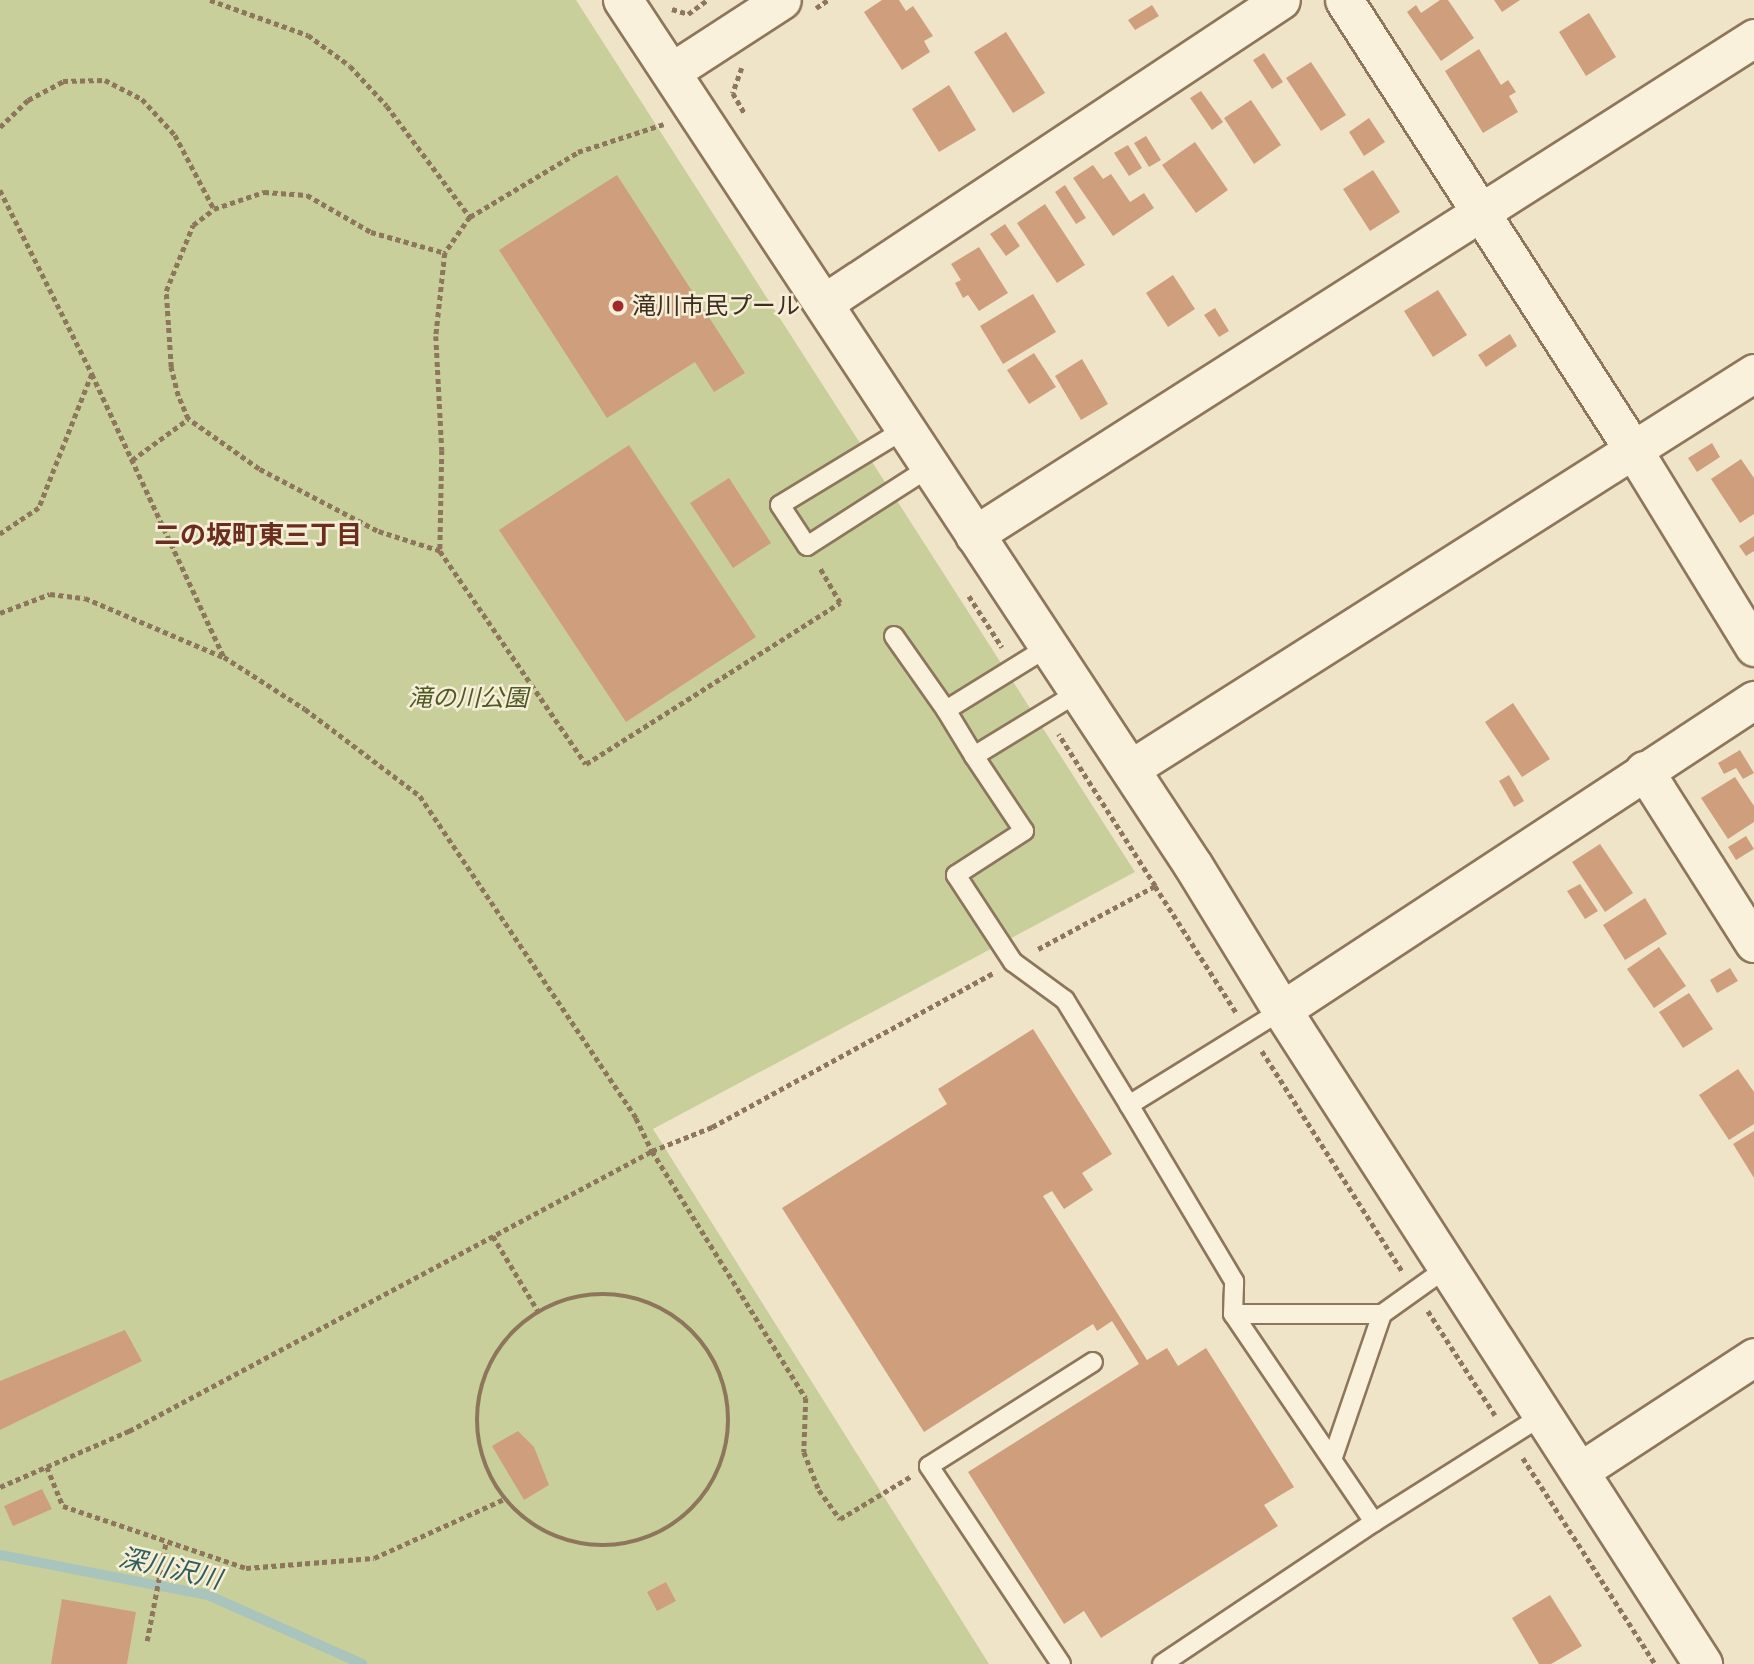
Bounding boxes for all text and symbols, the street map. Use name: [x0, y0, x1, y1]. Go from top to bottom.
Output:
place label: 滝川市民プール: [632, 292, 800, 320]
marker: 滝川市民プール: [610, 298, 626, 314]
district label: 二の坂町東三丁目: [154, 520, 362, 552]
park label: 滝の川公園: [408, 684, 528, 712]
water label: 深川沢川: [116, 1542, 224, 1596]

